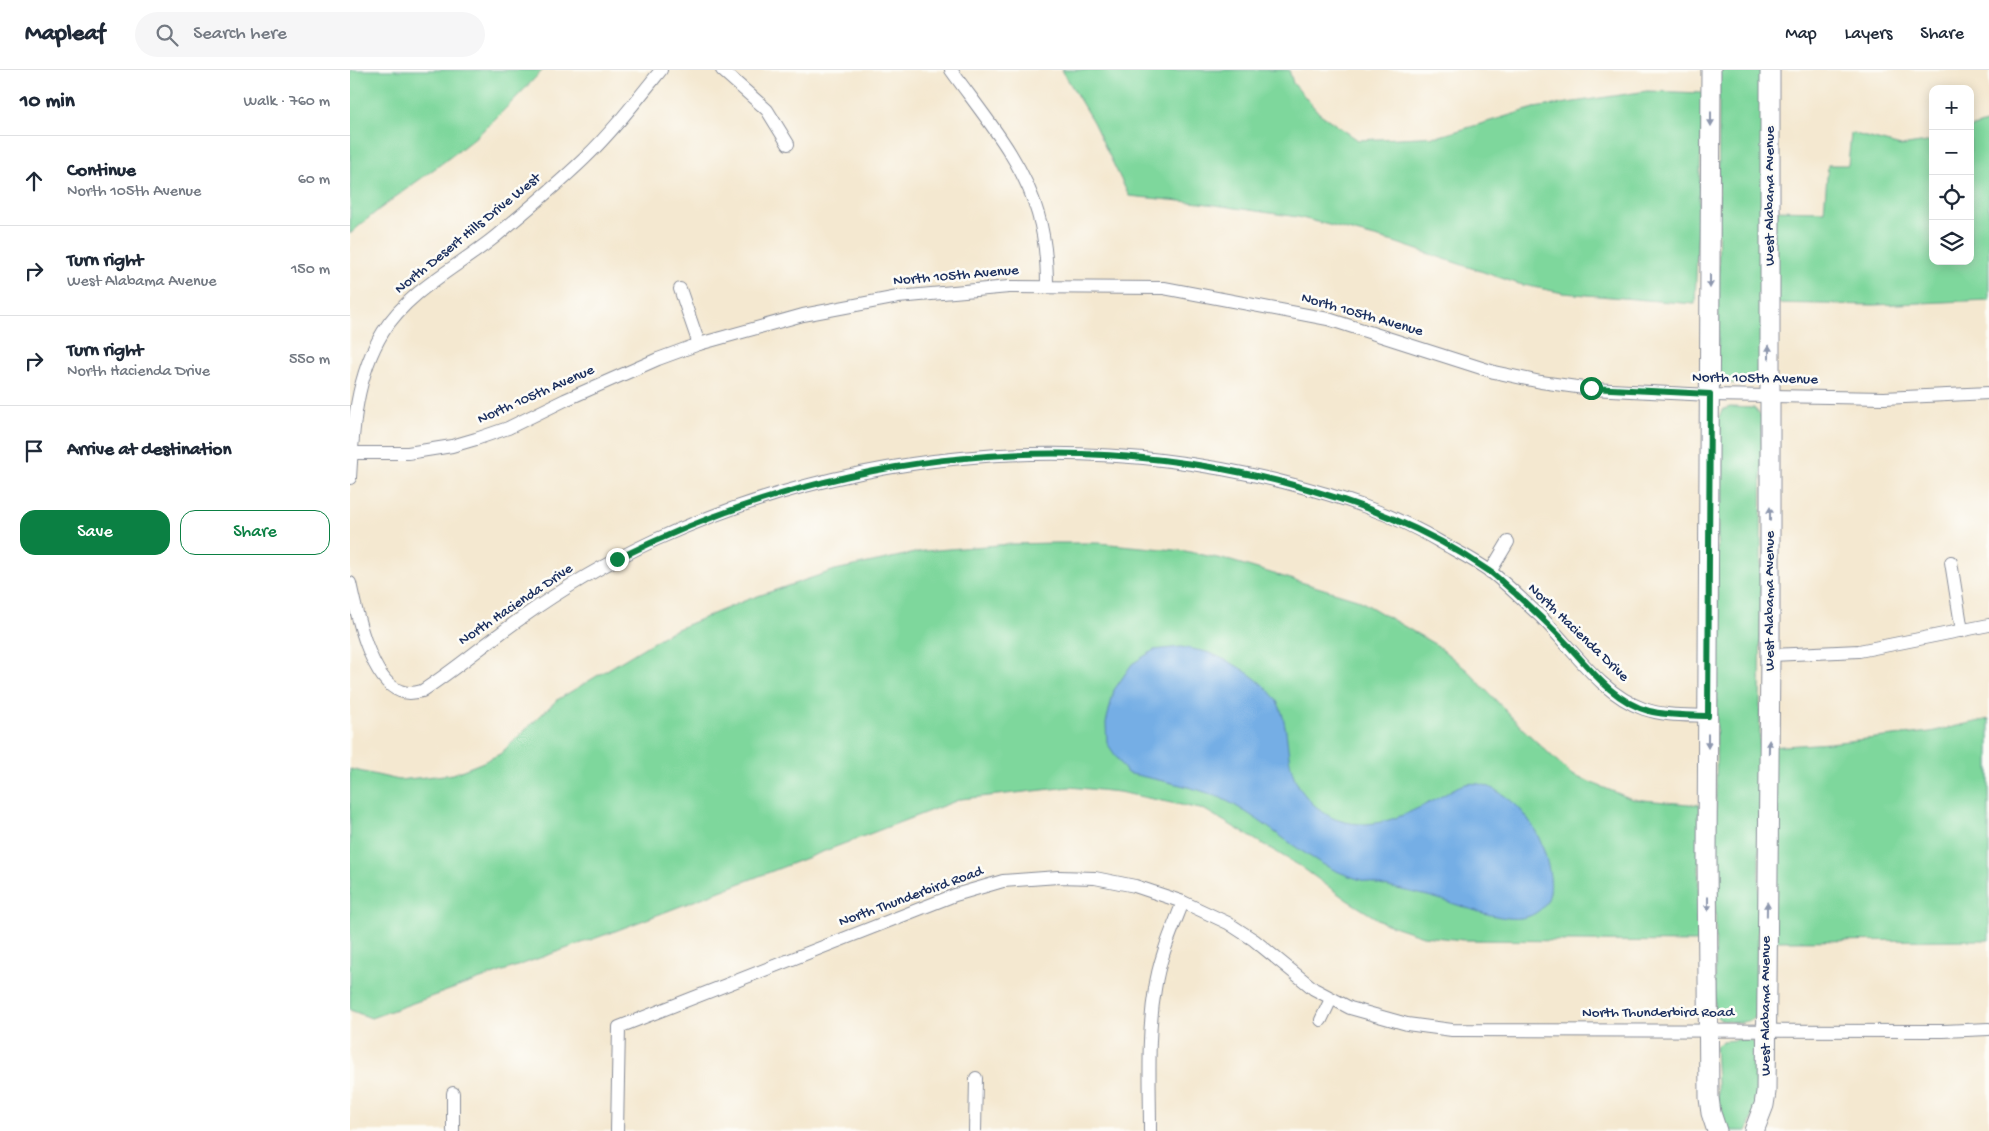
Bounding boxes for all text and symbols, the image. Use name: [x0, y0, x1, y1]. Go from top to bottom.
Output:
search box: [135, 12, 485, 57]
text: Mapleaf: [25, 20, 105, 49]
icon: search: [153, 21, 181, 49]
text: Search here: [193, 23, 287, 46]
text: Map: [1785, 24, 1817, 45]
text: Layers: [1845, 24, 1892, 45]
text: Share: [1920, 24, 1964, 45]
map controls: [1929, 85, 1974, 265]
button: +: [1929, 85, 1974, 130]
text: 10 min: [20, 90, 75, 115]
text: Walk · 760 m: [244, 93, 330, 112]
one-way arrow: [1707, 111, 1715, 127]
street label: West Alabama Avenue: [1761, 126, 1779, 266]
button: −: [1929, 130, 1974, 175]
text: Continue: [67, 160, 136, 183]
icon: ahead: [20, 167, 48, 195]
street label: North Desert Hills Drive West: [392, 168, 546, 298]
text: 60 m: [298, 171, 330, 190]
button: locate: [1929, 175, 1974, 220]
text: North 105th Avenue: [67, 183, 201, 202]
button: layers: [1929, 220, 1974, 265]
text: Turn right: [67, 250, 143, 273]
icon: right: [20, 257, 48, 285]
text: 150 m: [291, 261, 330, 280]
street label: North 105th Avenue: [892, 262, 1020, 290]
text: West Alabama Avenue: [67, 273, 216, 292]
one-way arrow: [1706, 273, 1714, 289]
street label: North 105th Avenue: [1299, 289, 1425, 341]
text: Turn right: [67, 340, 143, 363]
one-way arrow: [1765, 343, 1773, 359]
icon: right: [20, 347, 48, 375]
text: 550 m: [289, 351, 330, 370]
street label: North 105th Avenue: [475, 361, 597, 429]
text: North Hacienda Drive: [67, 363, 210, 382]
street label: North 105th Avenue: [1692, 369, 1818, 389]
route start: [1580, 377, 1603, 400]
icon: arrive: [20, 437, 48, 465]
text: Arrive at destination: [67, 439, 231, 462]
one-way arrow: [1766, 506, 1774, 522]
button: Save: [20, 510, 170, 555]
button: Share: [180, 510, 330, 555]
street label: West Alabama Avenue: [1761, 531, 1779, 671]
route end: [606, 548, 629, 571]
street label: North Hacienda Drive: [455, 560, 577, 650]
street label: North Hacienda Drive: [1524, 580, 1633, 686]
one-way arrow: [1704, 733, 1712, 749]
one-way arrow: [1765, 738, 1773, 754]
street label: North Thunderbird Road: [836, 862, 987, 931]
one-way arrow: [1704, 896, 1712, 912]
one-way arrow: [1763, 901, 1771, 917]
street label: West Alabama Avenue: [1757, 936, 1775, 1076]
street label: North Thunderbird Road: [1582, 1004, 1735, 1022]

